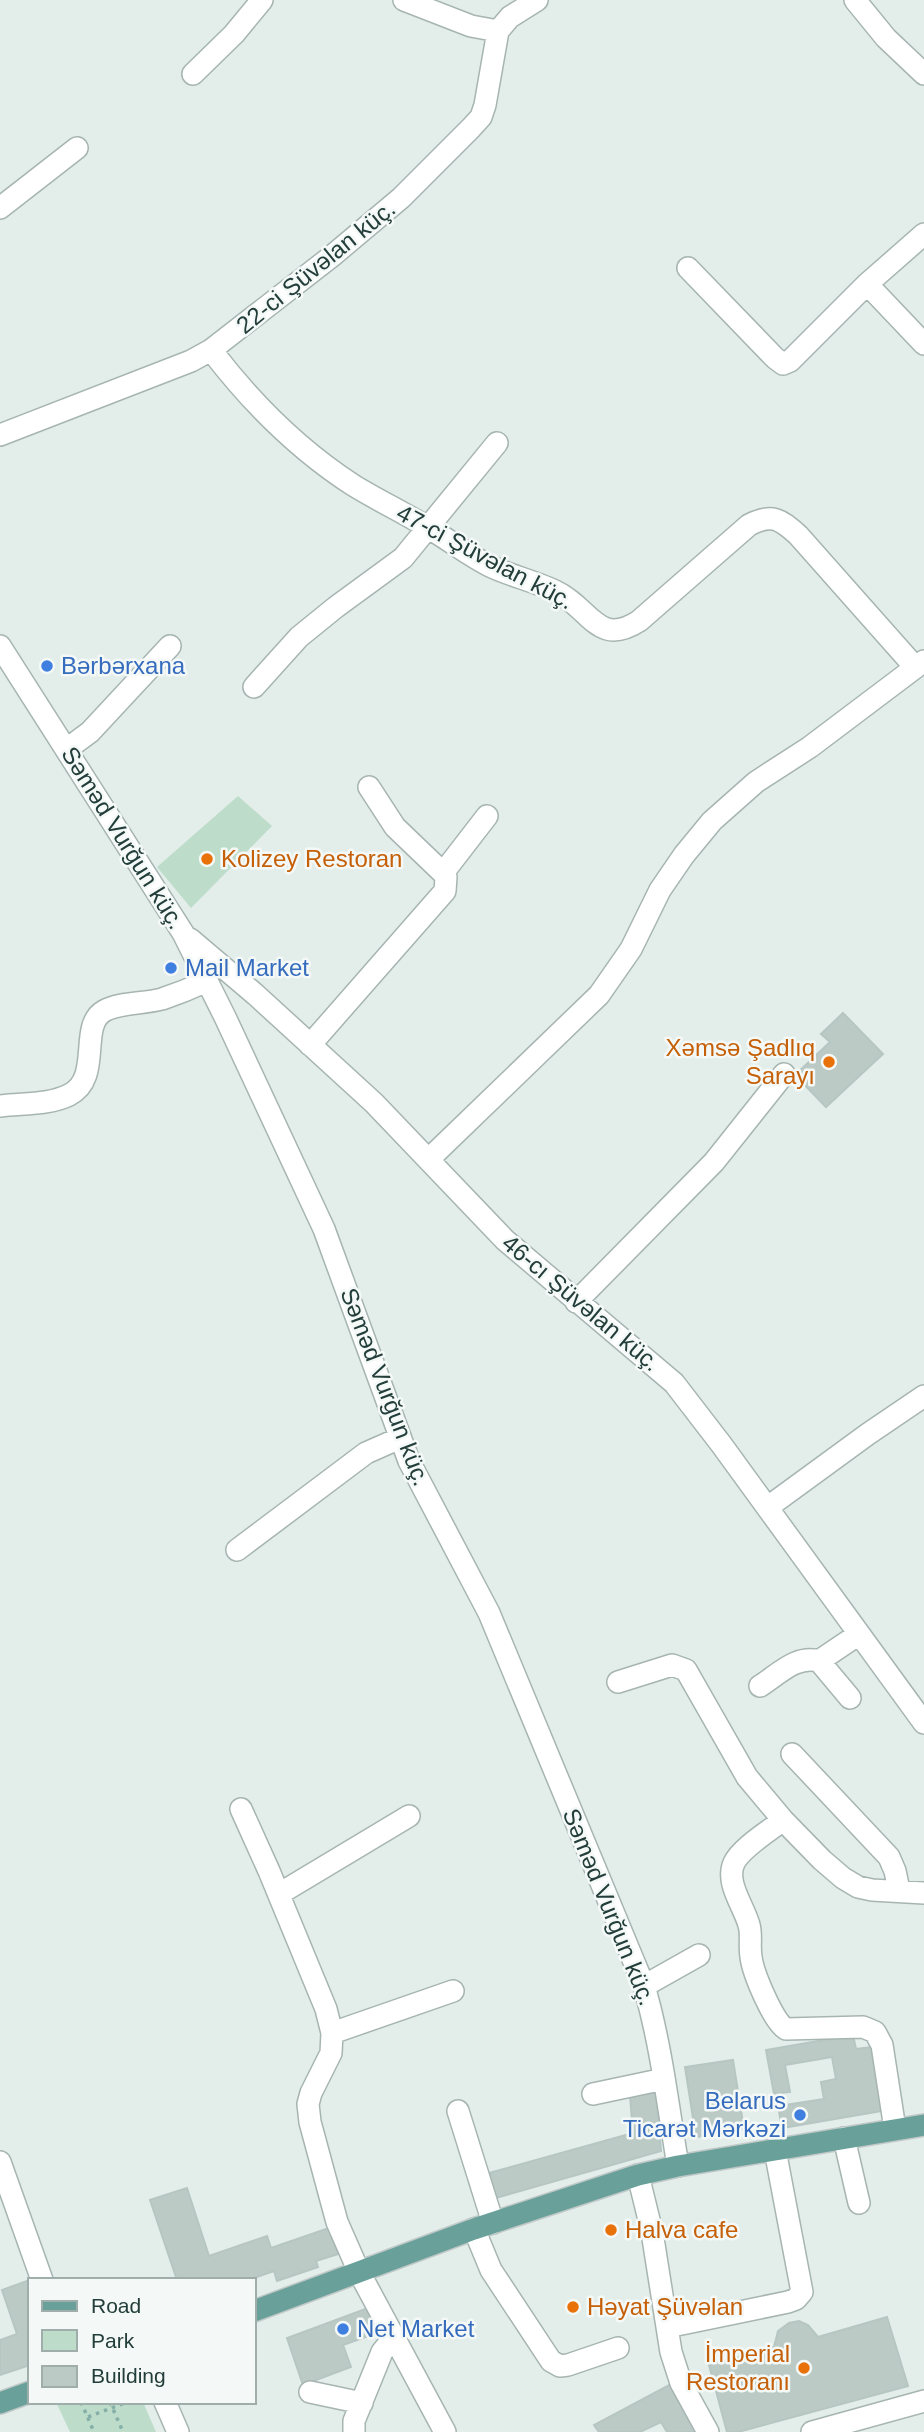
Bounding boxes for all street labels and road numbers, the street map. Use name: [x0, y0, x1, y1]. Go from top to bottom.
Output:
street label: 22-ci Şüvəlan küç.: [231, 194, 400, 339]
street label: 47-ci Şüvəlan küç.: [392, 499, 578, 615]
street label: Səməd Vurğun küç.: [56, 742, 190, 934]
street label: 46-cı Şüvəlan küç.: [497, 1229, 666, 1376]
street label: Səməd Vurğun küç.: [335, 1284, 436, 1490]
street label: Səməd Vurğun küç.: [558, 1804, 661, 2009]

